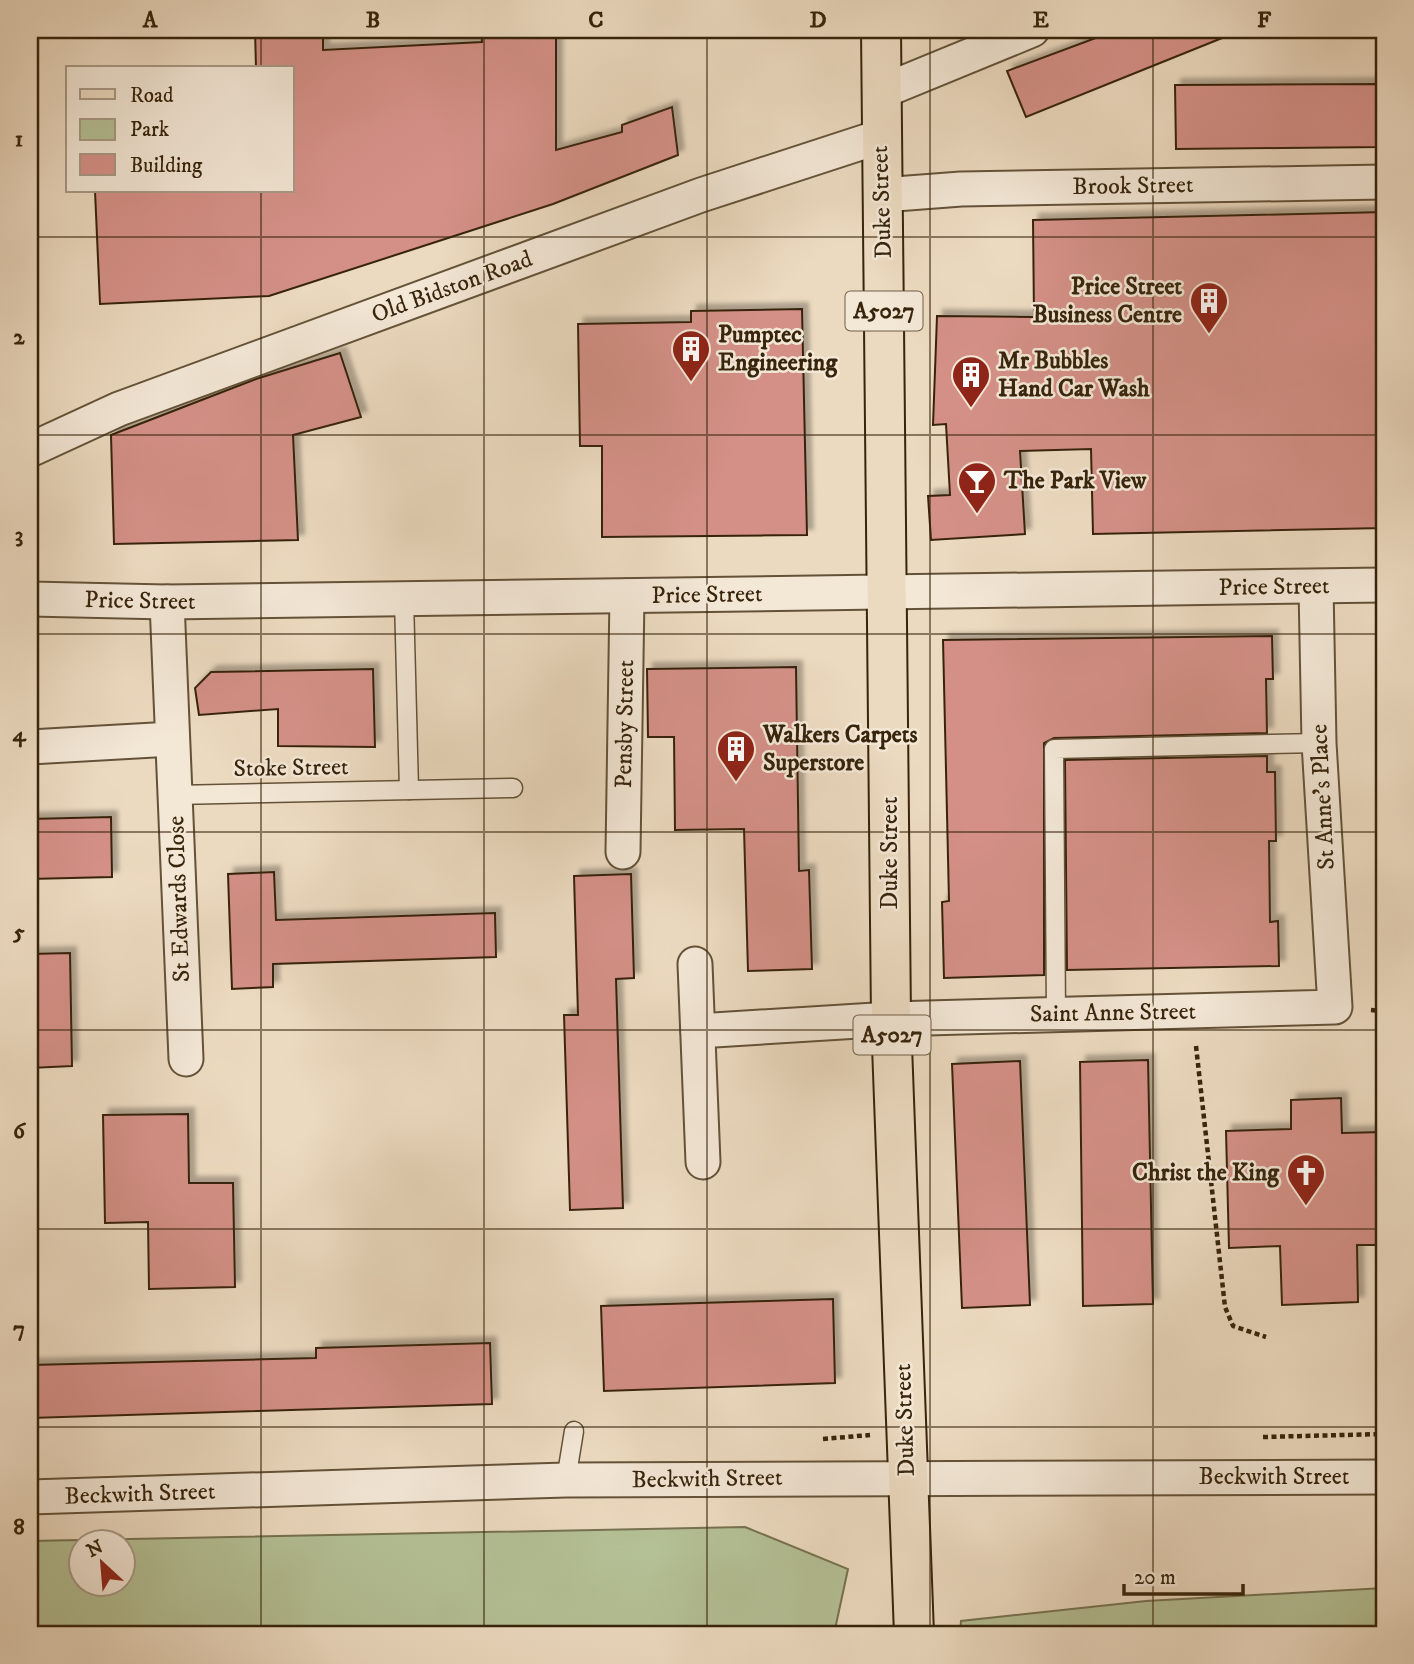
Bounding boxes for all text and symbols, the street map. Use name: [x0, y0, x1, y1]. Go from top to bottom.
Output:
text: A: [142, 6, 159, 35]
text: B: [366, 6, 380, 35]
text: C: [588, 6, 604, 35]
text: D: [809, 6, 827, 35]
text: E: [1033, 6, 1049, 35]
text: F: [1257, 6, 1272, 35]
legend: [66, 66, 294, 192]
text: Road: [130, 83, 174, 109]
text: Park: [130, 117, 170, 143]
text: 1: [15, 125, 23, 154]
street label: Duke Street: [865, 145, 899, 259]
text: Building: [130, 153, 203, 179]
street label: Brook Street: [1072, 170, 1194, 202]
street label: Old Bidston Road: [367, 244, 537, 330]
place label: Price Street Business Centre: [1033, 272, 1182, 330]
building icon: Price Street Business Centre: [1188, 280, 1230, 335]
road number: A5027: [846, 292, 922, 330]
place label: Pumptec Engineering: [718, 320, 838, 378]
text: 2: [13, 323, 25, 352]
building icon: Pumptec Engineering: [670, 328, 712, 383]
place label: Mr Bubbles Hand Car Wash: [998, 346, 1150, 404]
building icon: Mr Bubbles Hand Car Wash: [950, 354, 992, 409]
bar icon: The Park View: [956, 460, 998, 515]
place label: The Park View: [1003, 466, 1147, 496]
text: 3: [15, 521, 23, 550]
street label: Price Street: [1218, 571, 1330, 603]
street label: Price Street: [651, 579, 763, 611]
street label: Price Street: [84, 585, 196, 617]
street label: Pensby Street: [609, 659, 641, 789]
text: 4: [12, 720, 27, 749]
place label: Walkers Carpets Superstore: [762, 720, 917, 778]
street label: St Anne's Place: [1304, 723, 1342, 871]
building icon: Walkers Carpets Superstore: [715, 728, 757, 783]
street label: Stoke Street: [233, 752, 349, 784]
street label: Duke Street: [875, 796, 905, 910]
street label: St Edwards Close: [161, 815, 197, 983]
text: 5: [12, 918, 25, 947]
street label: Saint Anne Street: [1030, 997, 1197, 1029]
road number: A5027: [854, 1016, 931, 1054]
text: 6: [13, 1117, 27, 1146]
church icon: Christ the King: [1285, 1152, 1327, 1207]
place label: Christ the King: [1132, 1158, 1280, 1188]
text: 7: [13, 1315, 25, 1344]
street label: Duke Street: [888, 1363, 922, 1477]
street label: Beckwith Street: [1199, 1462, 1350, 1492]
street label: Beckwith Street: [631, 1463, 783, 1495]
street label: Beckwith Street: [64, 1476, 216, 1512]
text: 8: [13, 1513, 25, 1542]
north arrow: [66, 1528, 136, 1598]
text: N: [83, 1535, 108, 1563]
scale bar: [1124, 1552, 1242, 1596]
text: 20 m: [1134, 1565, 1176, 1591]

